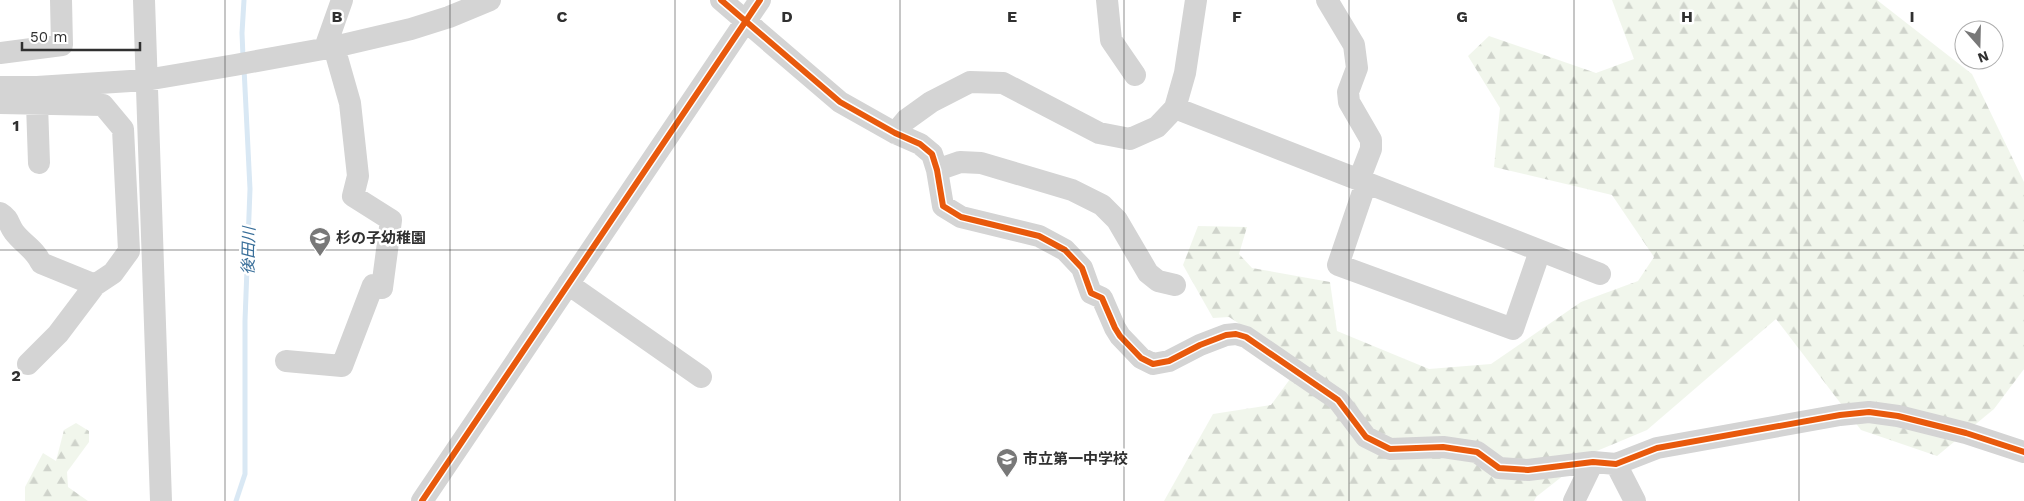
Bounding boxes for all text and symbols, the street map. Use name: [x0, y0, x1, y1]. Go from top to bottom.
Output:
text: B: [332, 7, 343, 26]
text: C: [557, 7, 568, 26]
text: D: [781, 7, 793, 26]
text: E: [1007, 7, 1017, 26]
text: F: [1232, 7, 1242, 26]
text: G: [1456, 7, 1468, 26]
text: H: [1681, 7, 1693, 26]
text: I: [1909, 7, 1915, 26]
scale bar: [22, 20, 140, 52]
north arrow: [1954, 20, 2004, 70]
text: 50 m: [30, 28, 67, 46]
text: N: [1976, 48, 1991, 67]
text: 1: [13, 116, 19, 135]
water label: 後田川: [239, 225, 258, 275]
school or university icon: 杉の子幼稚園: [308, 226, 332, 257]
place label: 杉の子幼稚園: [336, 229, 426, 247]
text: 2: [11, 366, 21, 385]
school or university icon: 市立第一中学校: [995, 447, 1019, 478]
place label: 市立第一中学校: [1023, 450, 1128, 468]

